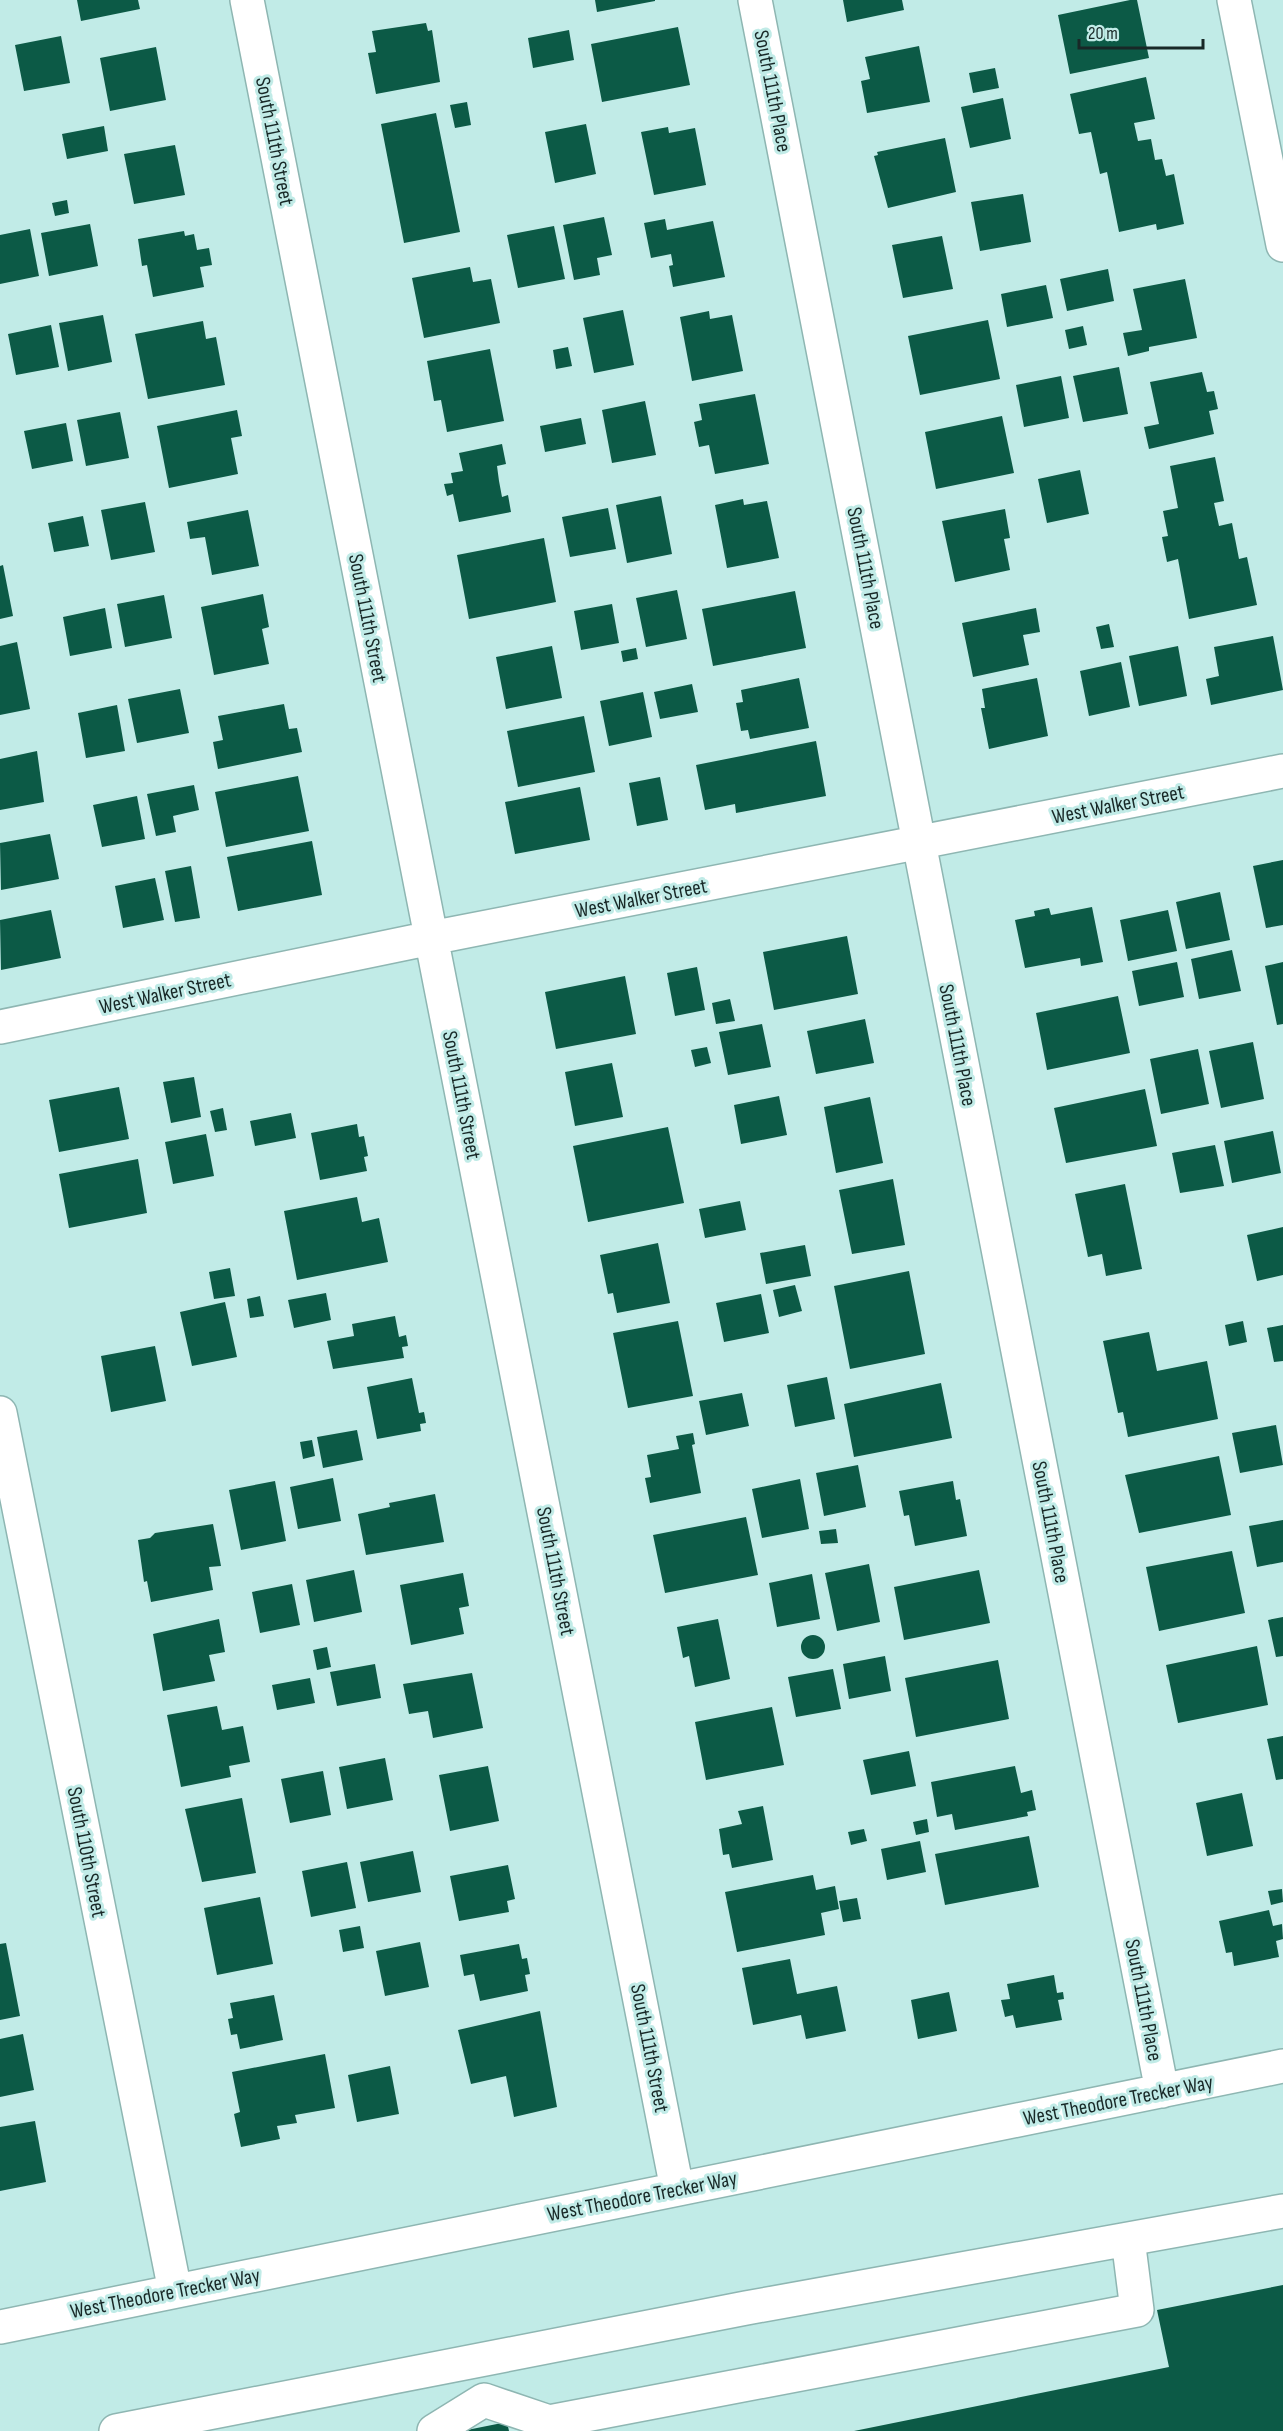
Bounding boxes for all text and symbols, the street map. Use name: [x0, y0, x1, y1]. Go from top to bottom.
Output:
scale bar: [1079, 12, 1204, 50]
text: 20 m: [1088, 23, 1118, 44]
street label: South 111th Place: [748, 28, 797, 154]
street label: South 111th Street: [250, 75, 299, 207]
street label: South 111th Place: [841, 505, 890, 631]
street label: South 111th Street: [343, 552, 392, 684]
street label: West Walker Street: [1050, 779, 1186, 830]
street label: West Walker Street: [573, 873, 709, 924]
street label: West Walker Street: [97, 967, 233, 1020]
street label: South 111th Place: [933, 982, 982, 1108]
street label: South 111th Street: [437, 1029, 486, 1161]
street label: South 111th Place: [1026, 1459, 1075, 1585]
street label: South 111th Street: [531, 1505, 580, 1637]
street label: South 110th Street: [62, 1785, 111, 1919]
street label: South 111th Place: [1119, 1937, 1168, 2063]
street label: South 111th Street: [625, 1982, 674, 2114]
street label: West Theodore Trecker Way: [1021, 2070, 1215, 2131]
street label: West Theodore Trecker Way: [545, 2166, 739, 2227]
street label: West Theodore Trecker Way: [68, 2263, 262, 2324]

